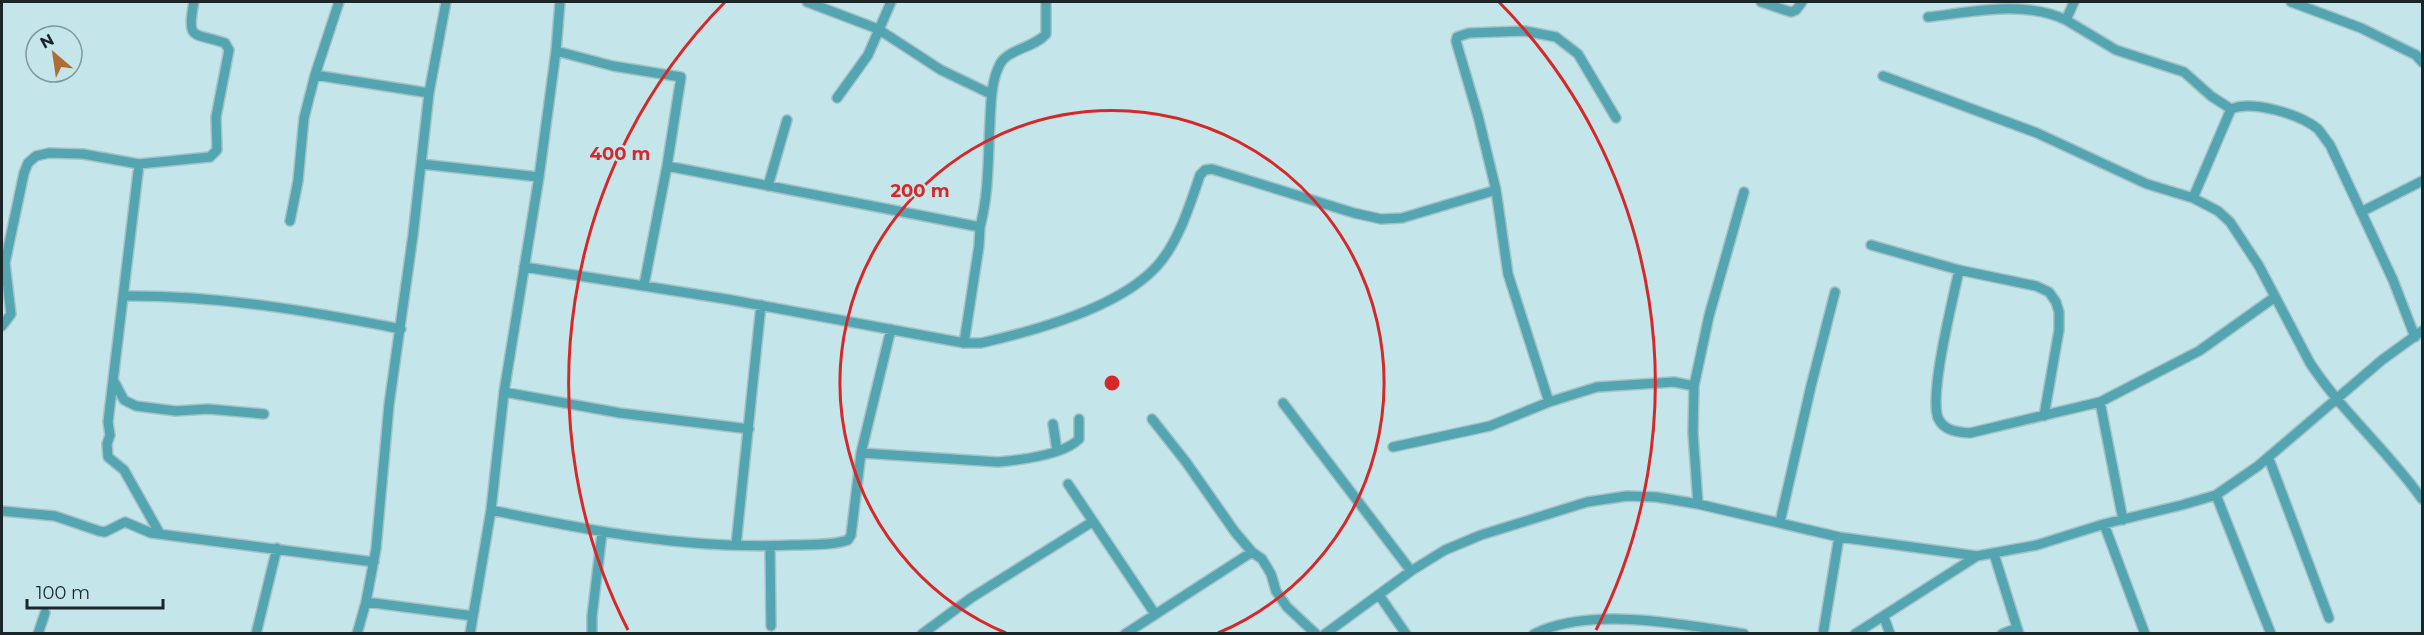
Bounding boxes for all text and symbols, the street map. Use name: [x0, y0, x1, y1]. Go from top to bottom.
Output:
north arrow: [24, 24, 84, 84]
text: N: [37, 30, 57, 53]
text: 400 m: [590, 143, 650, 165]
text: 200 m: [890, 180, 950, 202]
centre of rings: [1102, 373, 1122, 393]
scale bar: [27, 572, 164, 610]
text: 100 m: [36, 582, 90, 604]

